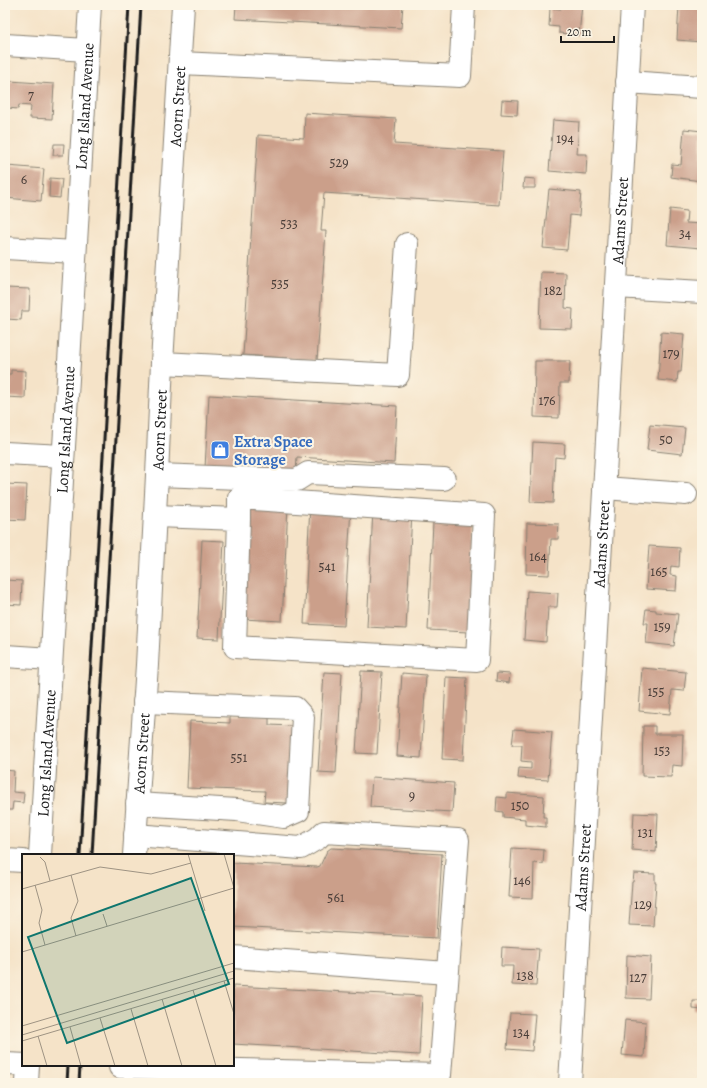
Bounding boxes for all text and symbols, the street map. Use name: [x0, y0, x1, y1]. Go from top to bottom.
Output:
scale bar: [561, 18, 614, 44]
text: 20 m: [567, 24, 591, 40]
street label: Long Island Avenue: [70, 42, 100, 171]
street label: Acorn Street: [165, 65, 191, 148]
house number: 7: [28, 86, 34, 105]
house number: 194: [556, 129, 574, 148]
house number: 529: [329, 153, 349, 172]
house number: 6: [21, 170, 27, 189]
street label: Adams Street: [607, 176, 634, 266]
house number: 533: [280, 214, 298, 233]
house number: 34: [679, 224, 691, 243]
house number: 535: [271, 274, 289, 293]
house number: 182: [544, 281, 562, 300]
house number: 179: [662, 344, 680, 363]
street label: Long Island Avenue: [51, 365, 81, 494]
street label: Acorn Street: [147, 389, 173, 472]
house number: 176: [538, 391, 556, 410]
house number: 50: [659, 430, 673, 449]
place label: Extra Space Storage: [234, 431, 313, 471]
shop icon: Extra Space Storage: [209, 439, 231, 461]
street label: Adams Street: [588, 500, 615, 589]
house number: 164: [529, 547, 547, 566]
house number: 541: [318, 557, 336, 576]
house number: 165: [650, 562, 668, 581]
house number: 159: [653, 617, 671, 636]
house number: 155: [648, 682, 664, 701]
street label: Long Island Avenue: [32, 689, 62, 818]
street label: Acorn Street: [128, 712, 156, 795]
house number: 153: [654, 741, 670, 760]
house number: 551: [231, 748, 248, 767]
house number: 9: [409, 786, 415, 805]
house number: 150: [511, 796, 529, 815]
street label: Adams Street: [570, 823, 597, 913]
house number: 131: [637, 823, 653, 842]
inset map: [22, 854, 234, 1066]
house number: 146: [513, 871, 531, 890]
house number: 561: [327, 888, 345, 907]
house number: 129: [634, 895, 652, 914]
house number: 138: [516, 966, 534, 985]
house number: 127: [629, 968, 647, 987]
house number: 134: [513, 1023, 529, 1042]

